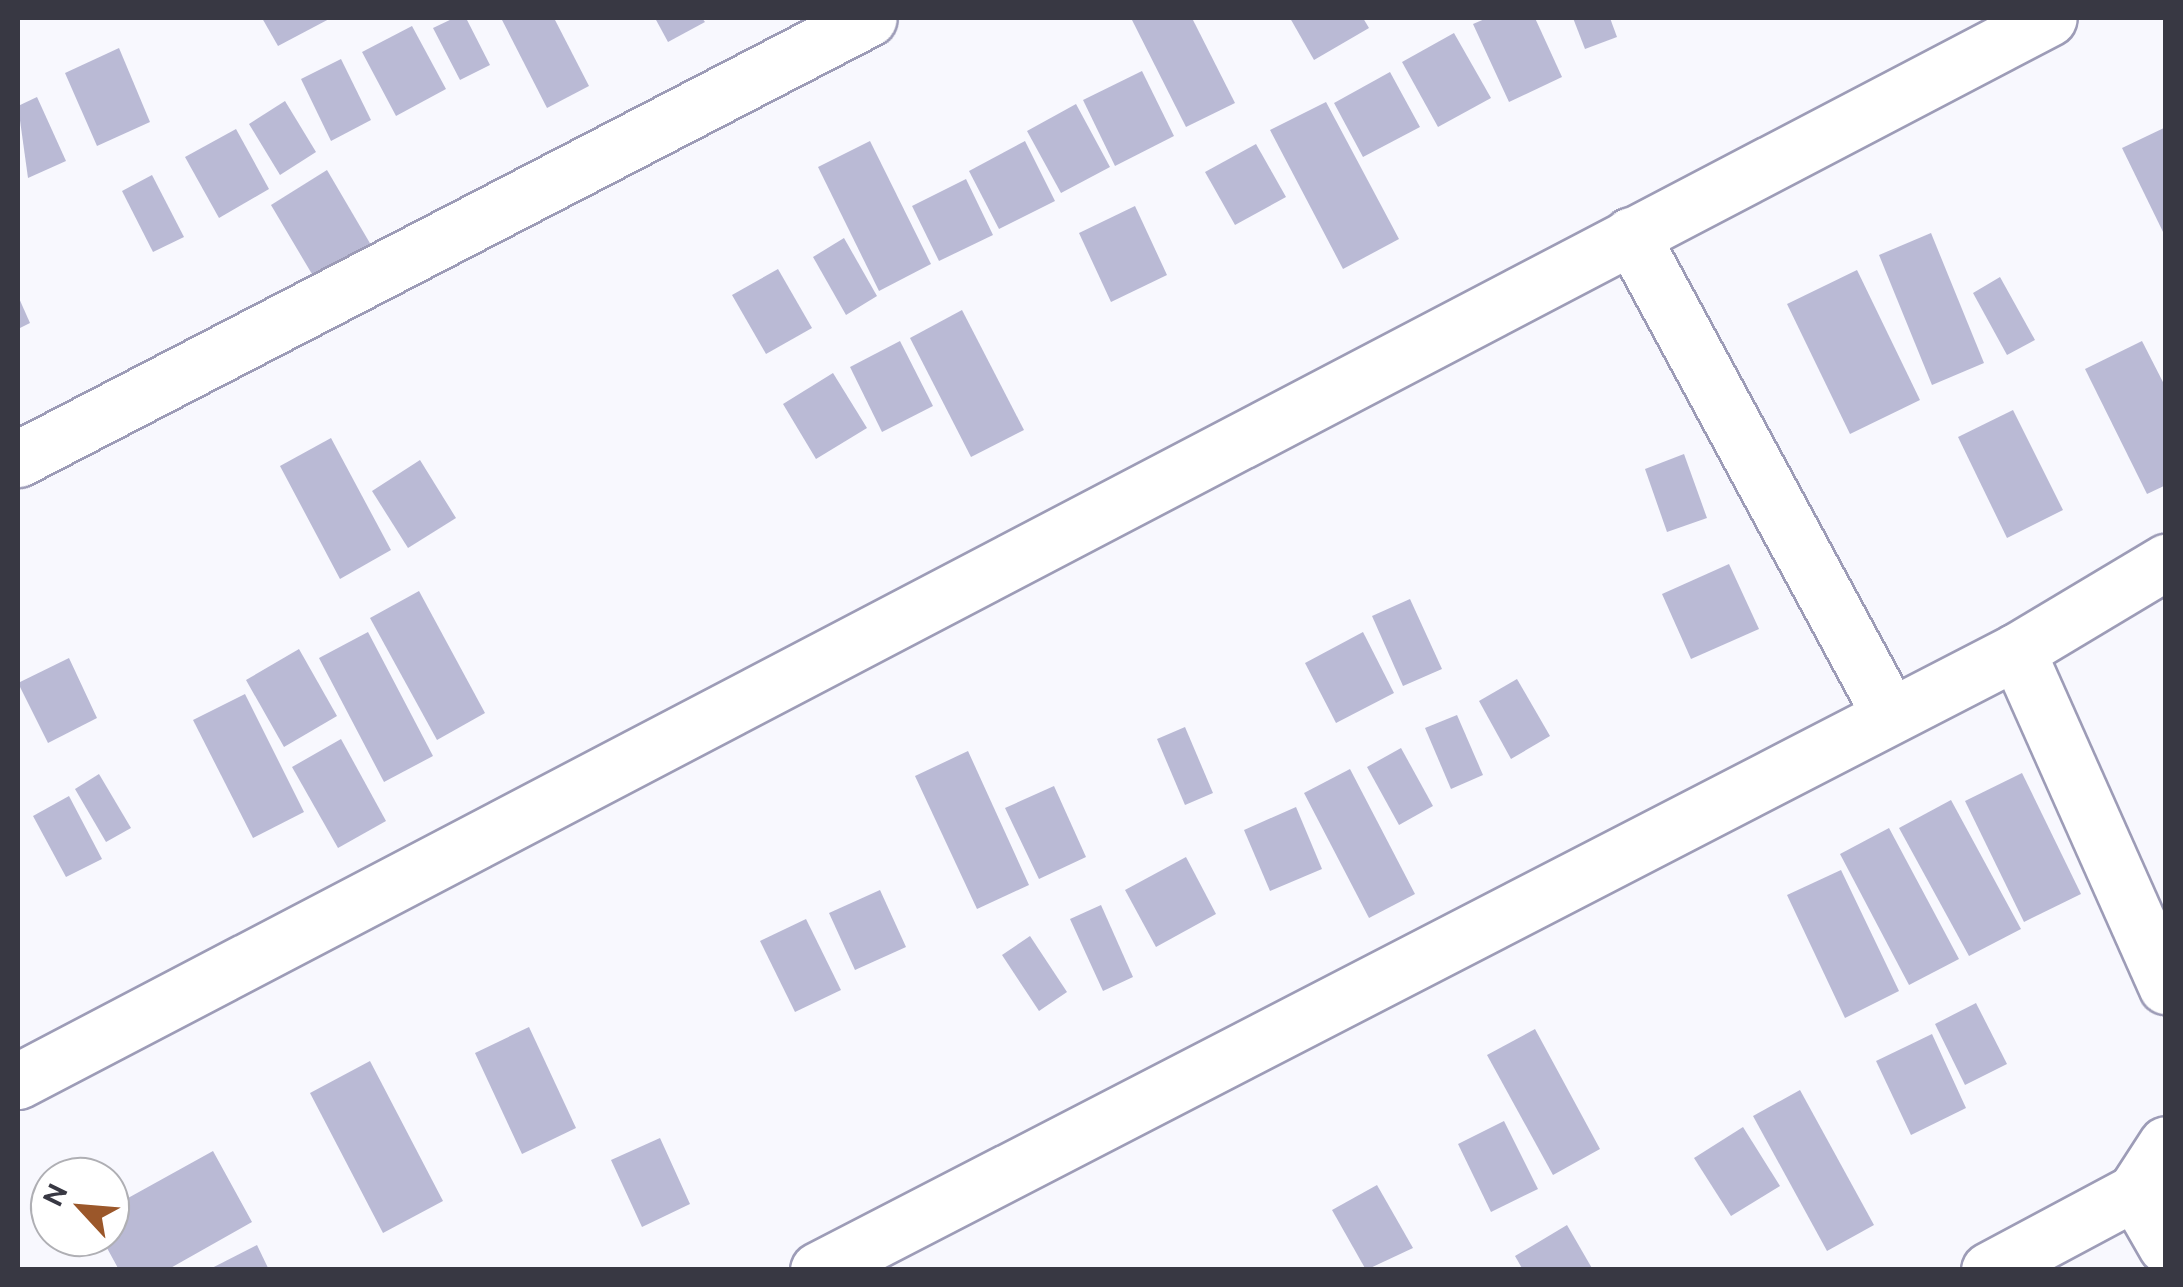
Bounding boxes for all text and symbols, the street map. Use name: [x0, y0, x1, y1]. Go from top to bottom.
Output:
north arrow: [30, 1157, 130, 1257]
text: N: [36, 1178, 73, 1211]

